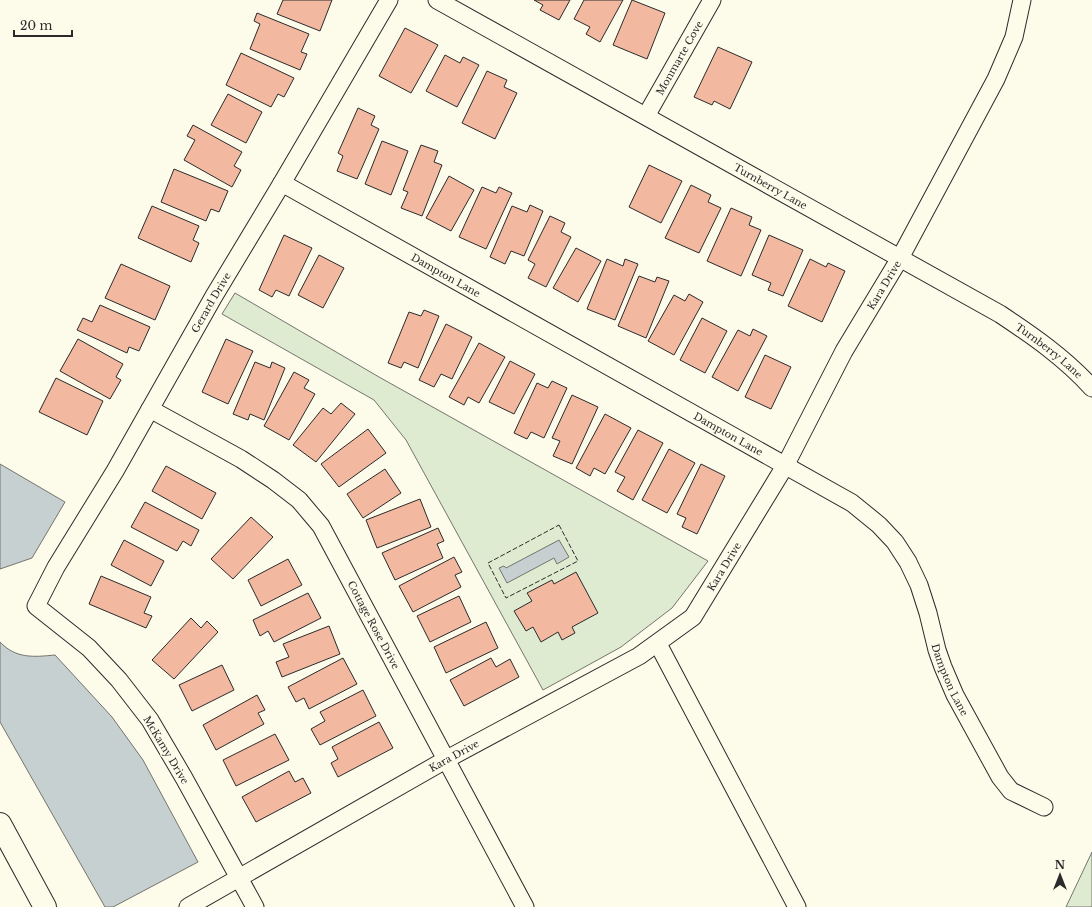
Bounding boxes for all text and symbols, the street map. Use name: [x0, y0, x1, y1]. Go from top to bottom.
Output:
scale bar: [14, 12, 72, 38]
text: 20 m: [20, 18, 52, 33]
street label: Monmarte Cove: [653, 18, 706, 97]
street label: Turnberry Lane: [732, 160, 810, 212]
street label: Dampton Lane: [409, 250, 483, 300]
street label: Kara Drive: [864, 258, 904, 312]
street label: Gerard Drive: [188, 270, 233, 335]
street label: Turnberry Lane: [1013, 320, 1086, 381]
street label: Dampton Lane: [692, 409, 766, 458]
street label: Kara Drive: [704, 539, 744, 593]
street label: Cottage Rose Drive: [345, 578, 403, 671]
street label: Dampton Lane: [929, 642, 972, 718]
street label: McKamy Drive: [140, 713, 192, 787]
street label: Kara Drive: [427, 736, 481, 774]
north arrow: [1040, 855, 1080, 895]
text: N: [1055, 858, 1066, 872]

